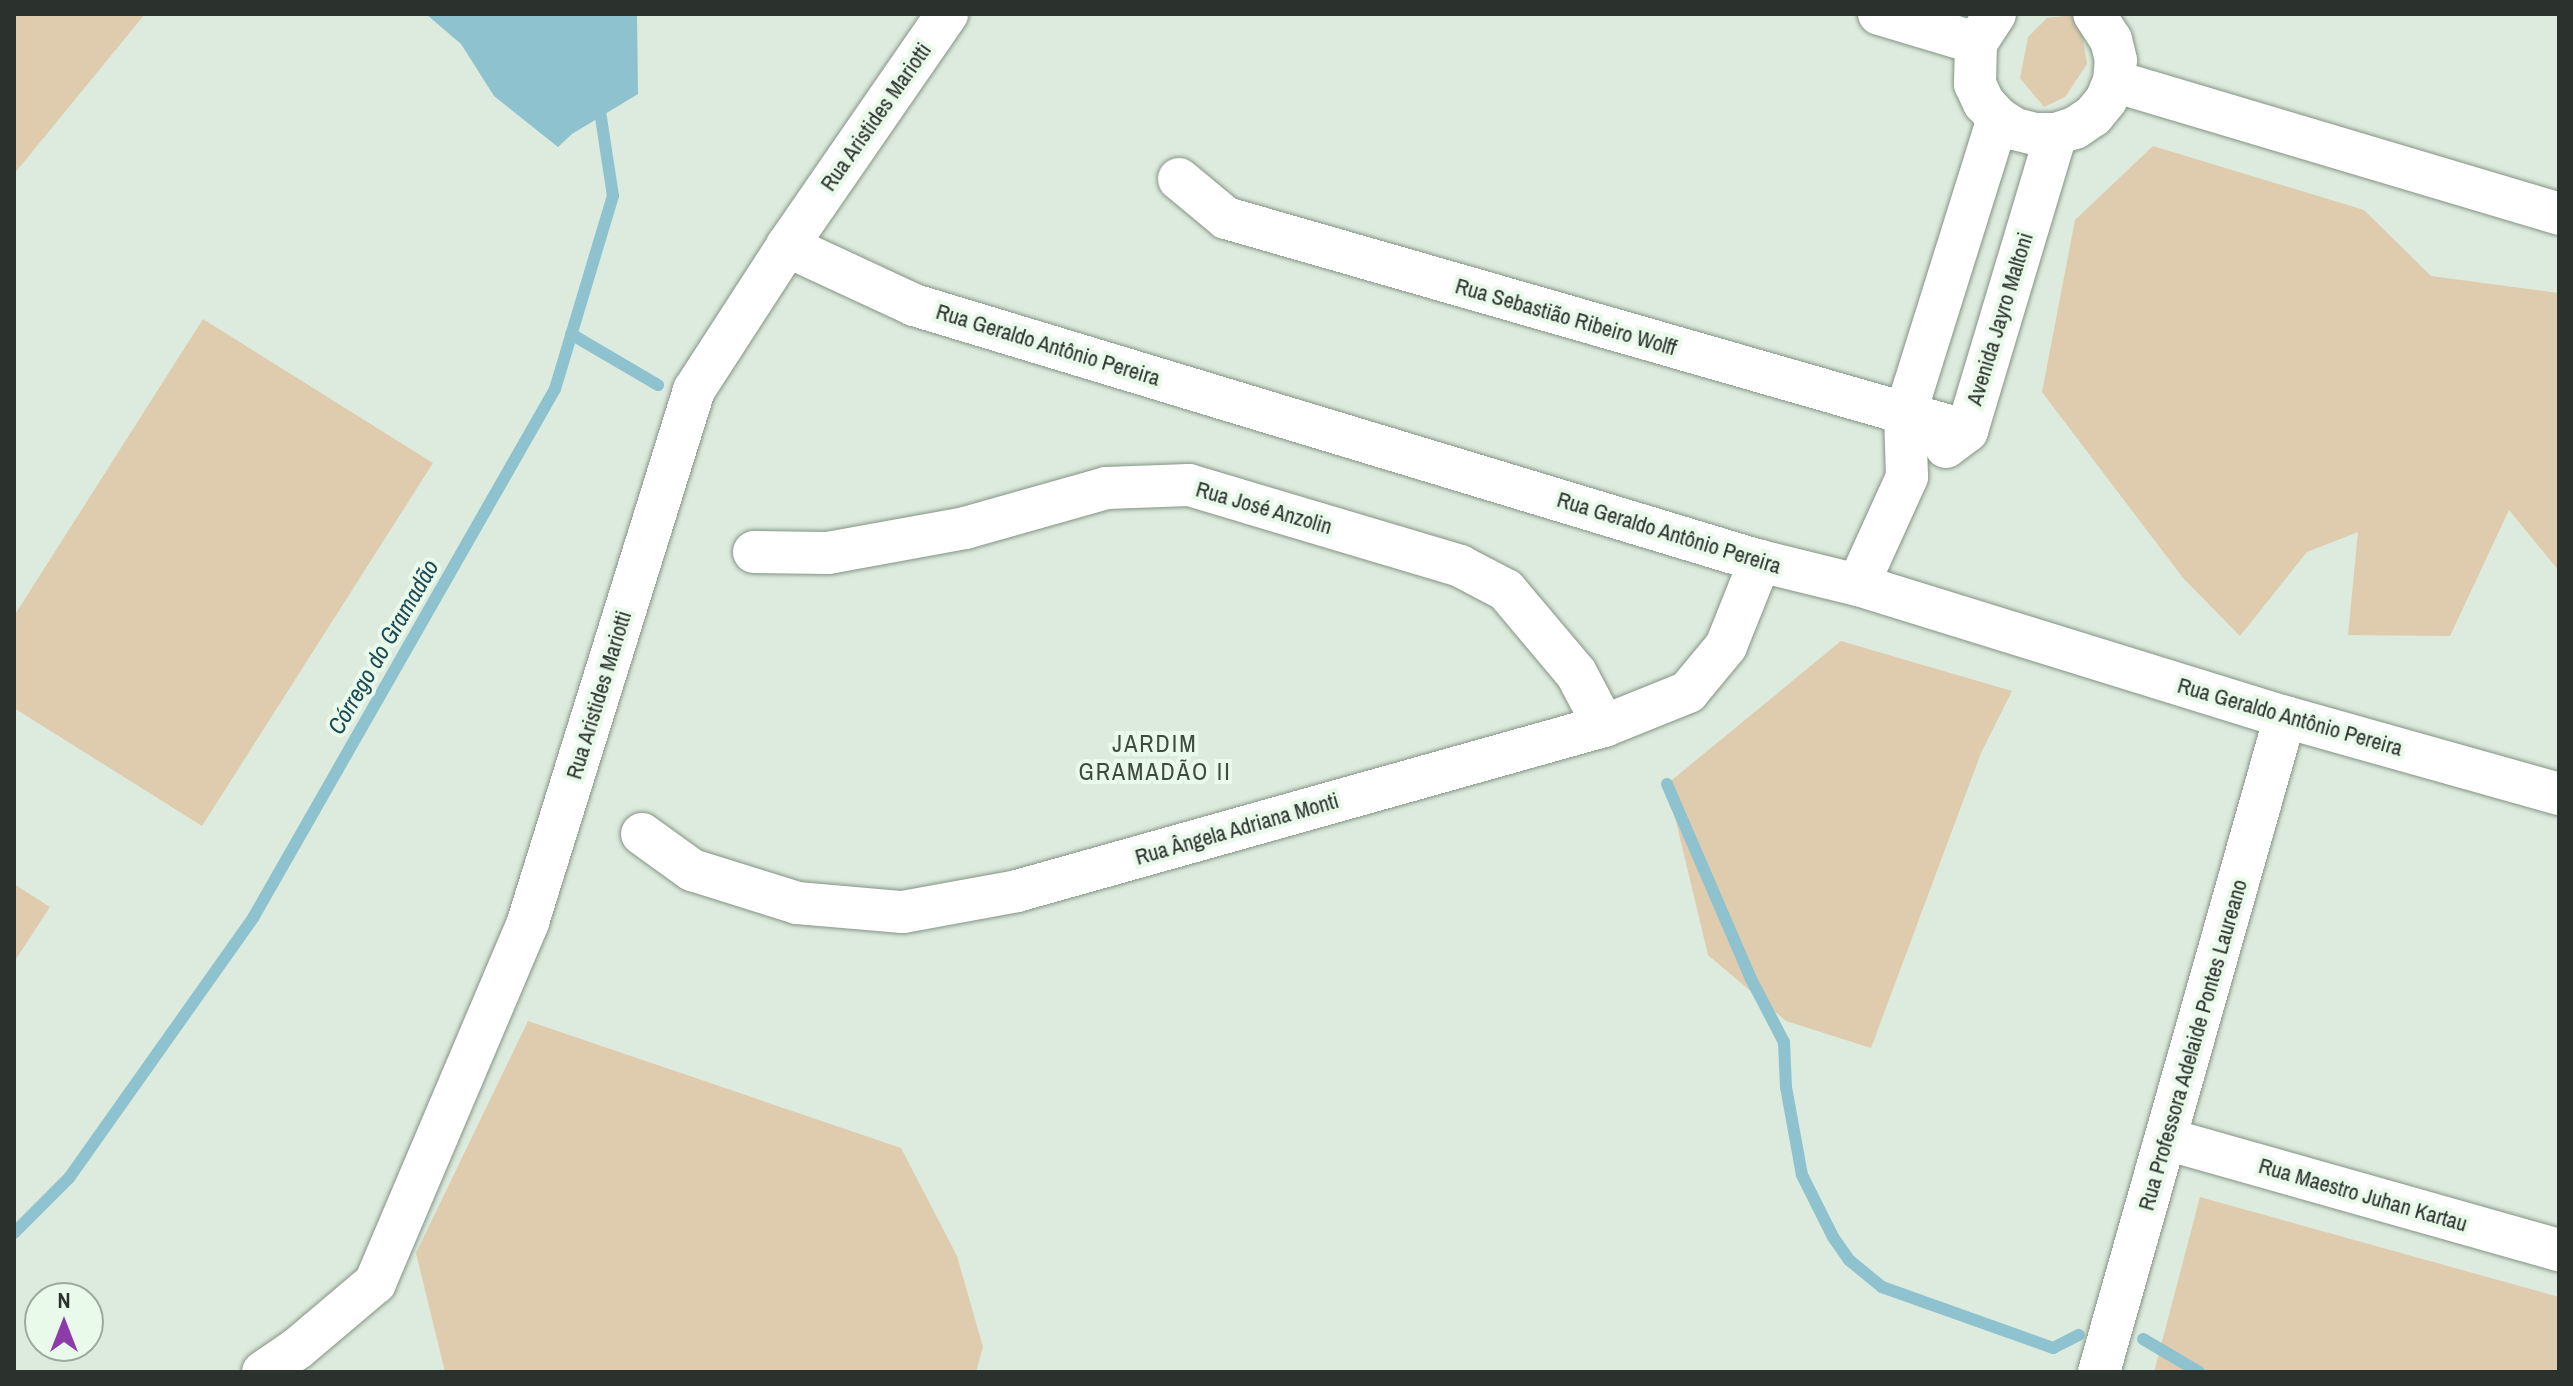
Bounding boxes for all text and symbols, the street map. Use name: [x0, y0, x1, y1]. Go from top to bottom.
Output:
street label: Rua Aristides Mariotti: [815, 38, 937, 196]
street label: Avenida Jayro Maltoni: [1961, 229, 2039, 409]
street label: Rua Sebastião Ribeiro Wolff: [1452, 273, 1680, 361]
street label: Rua Geraldo Antônio Pereira: [932, 298, 1164, 392]
street label: Rua José Anzolin: [1192, 476, 1336, 540]
street label: Rua Geraldo Antônio Pereira: [1553, 486, 1785, 580]
water label: Córrego do Gramadão: [321, 555, 445, 739]
street label: Rua Aristides Mariotti: [561, 607, 637, 783]
street label: Rua Geraldo Antônio Pereira: [2174, 672, 2406, 762]
district label: JARDIM GRAMADÃO II: [1078, 730, 1232, 786]
street label: Rua Ângela Adriana Monti: [1131, 787, 1343, 871]
street label: Rua Professora Adelaide Pontes Laureano: [2133, 876, 2253, 1214]
street label: Rua Maestro Juhan Kartau: [2256, 1153, 2470, 1237]
north arrow: [24, 1282, 104, 1362]
text: N: [57, 1285, 71, 1315]

